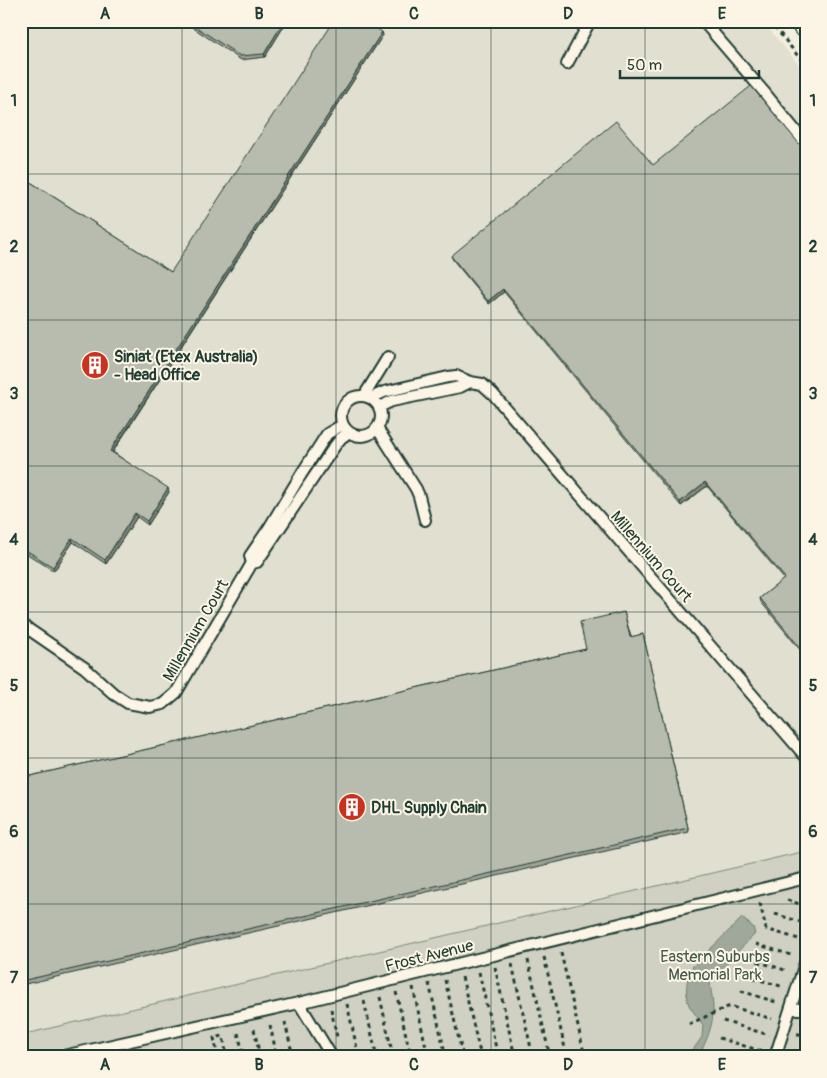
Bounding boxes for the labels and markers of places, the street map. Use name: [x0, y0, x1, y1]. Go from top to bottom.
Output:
place label: Siniat (Etex Australia) - Head Office: [114, 347, 258, 385]
building icon: Siniat (Etex Australia) - Head Office: [80, 350, 110, 380]
building icon: DHL Supply Chain: [337, 792, 367, 822]
place label: DHL Supply Chain: [371, 798, 487, 818]

